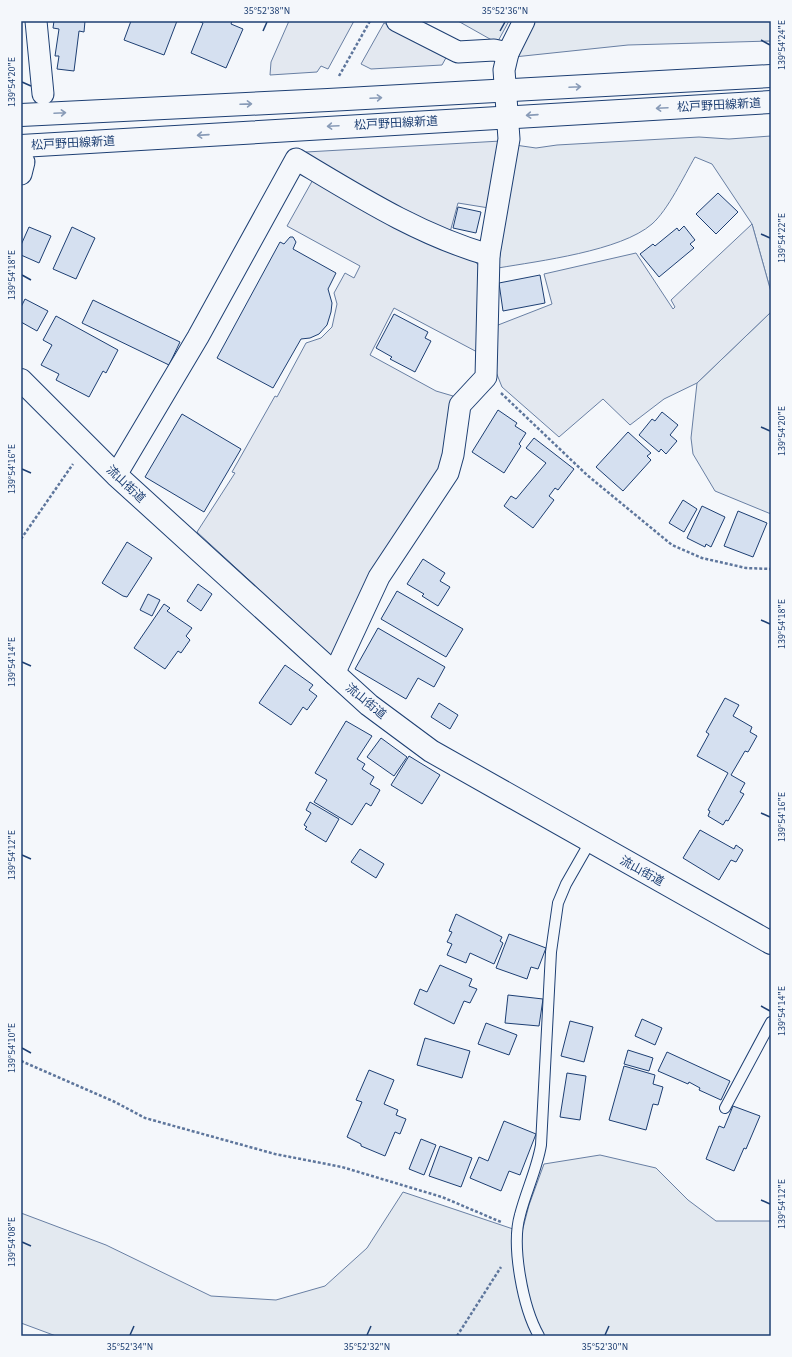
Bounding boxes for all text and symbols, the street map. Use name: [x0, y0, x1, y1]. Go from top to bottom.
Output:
text: 35°52'38"N: [244, 4, 290, 18]
text: 35°52'36"N: [482, 4, 528, 18]
text: 139°54'24"E: [775, 20, 789, 70]
text: 139°54'20"E: [5, 57, 19, 107]
one-way arrow: [568, 83, 581, 91]
one-way arrow: [369, 94, 382, 101]
street label: 松戸野田線新道: [677, 95, 761, 116]
one-way arrow: [239, 100, 252, 107]
one-way arrow: [656, 104, 669, 111]
one-way arrow: [53, 109, 66, 116]
one-way arrow: [526, 111, 539, 118]
street label: 松戸野田線新道: [354, 113, 438, 134]
one-way arrow: [327, 123, 340, 130]
one-way arrow: [197, 132, 210, 139]
street label: 松戸野田線新道: [31, 133, 115, 154]
text: 139°54'22"E: [775, 213, 789, 263]
text: 139°54'18"E: [5, 250, 19, 300]
text: 139°54'20"E: [775, 406, 789, 456]
text: 139°54'16"E: [5, 444, 19, 494]
street label: 流山街道: [102, 462, 149, 507]
text: 139°54'18"E: [775, 599, 789, 649]
text: 139°54'14"E: [5, 637, 19, 687]
street label: 流山街道: [342, 680, 390, 723]
text: 139°54'16"E: [775, 792, 789, 842]
text: 139°54'12"E: [5, 830, 19, 880]
street label: 流山街道: [617, 852, 667, 891]
text: 139°54'14"E: [775, 986, 789, 1036]
text: 139°54'10"E: [5, 1023, 19, 1073]
text: 139°54'12"E: [775, 1179, 789, 1229]
text: 139°54'08"E: [5, 1217, 19, 1267]
text: 35°52'34"N: [107, 1340, 153, 1354]
text: 35°52'32"N: [344, 1340, 390, 1354]
text: 35°52'30"N: [582, 1340, 628, 1354]

